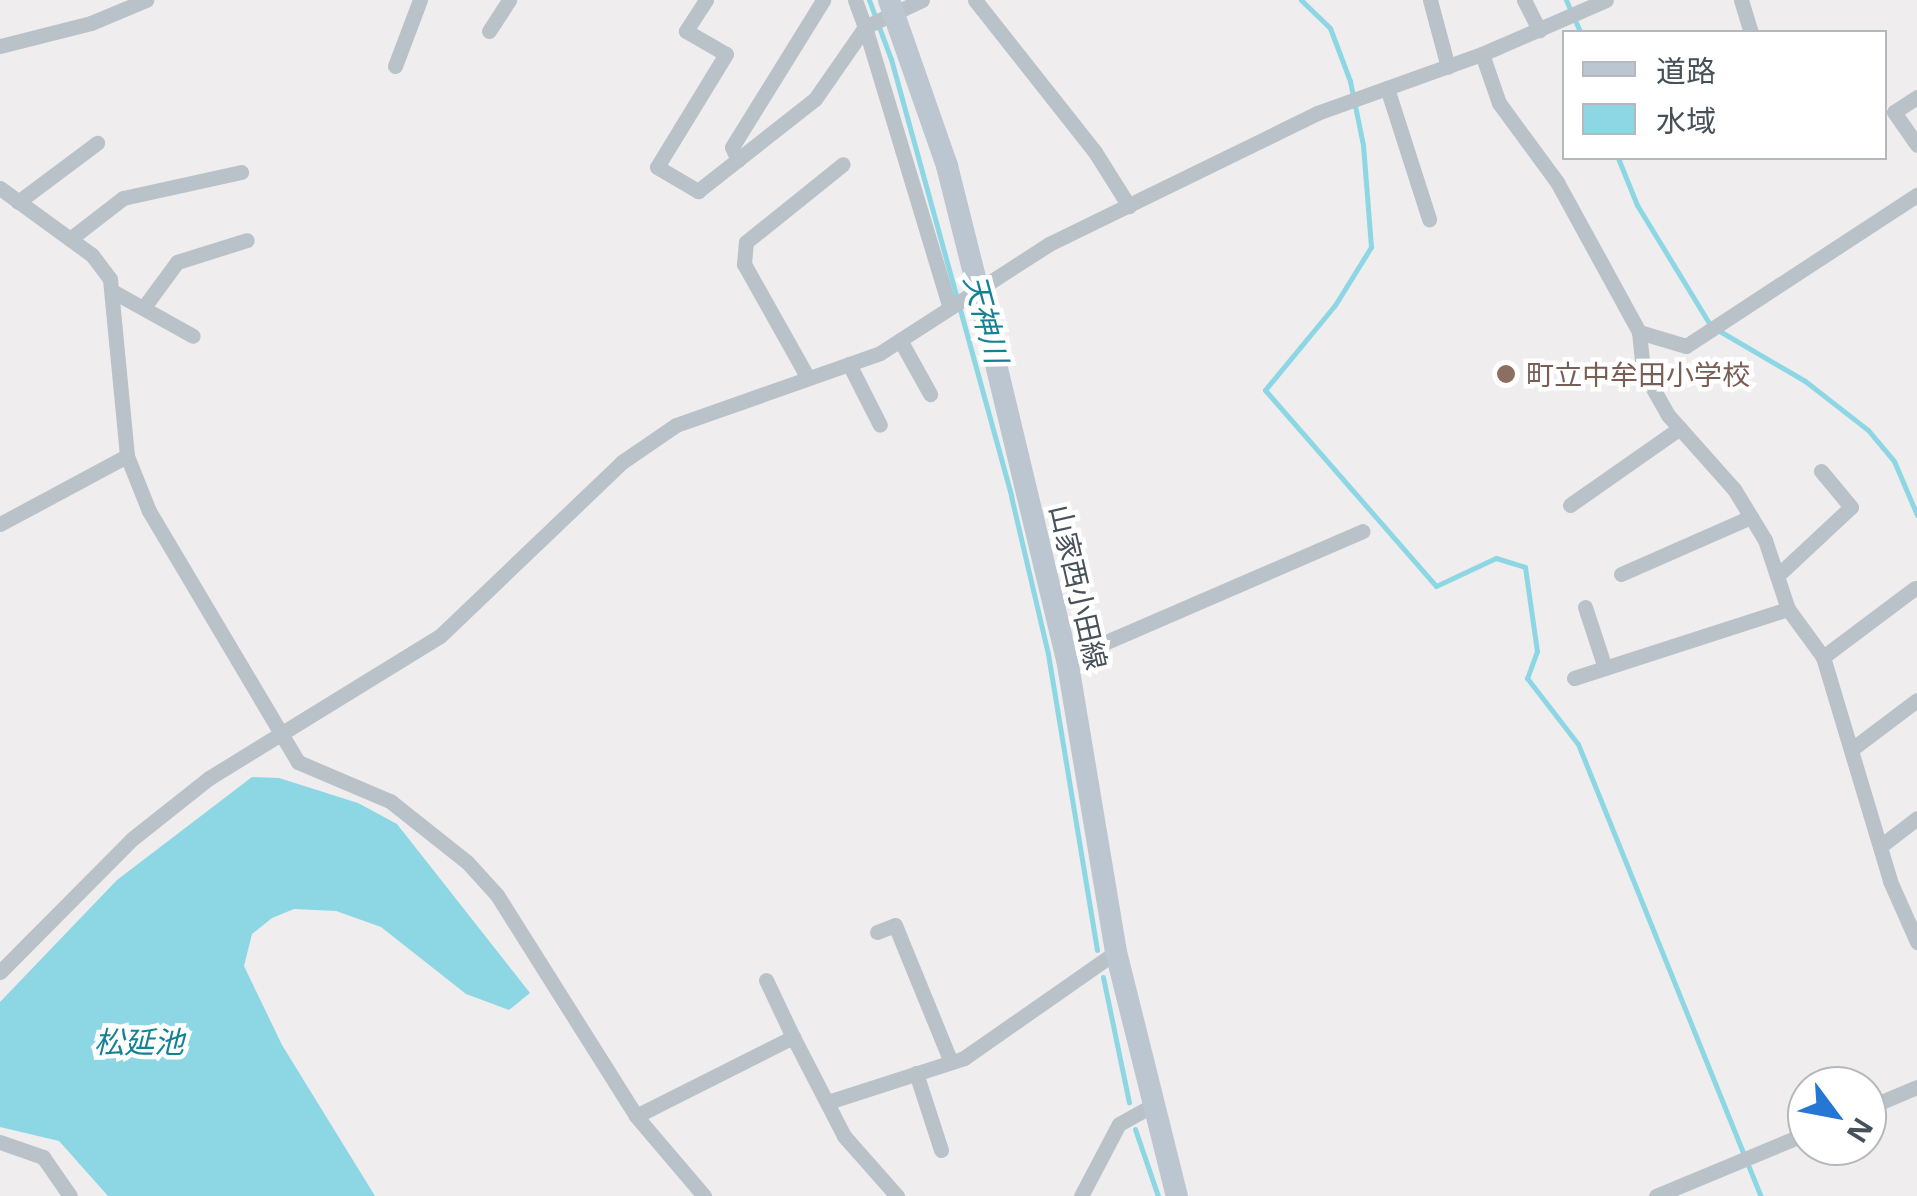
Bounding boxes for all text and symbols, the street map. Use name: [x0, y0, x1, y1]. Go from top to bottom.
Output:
legend: [1562, 30, 1887, 160]
text: 道路: [1656, 50, 1716, 91]
text: 水域: [1656, 100, 1716, 141]
water label: 天神川: [957, 271, 1015, 367]
place label: 町立中牟田小学校: [1526, 357, 1750, 391]
marker: 町立中牟田小学校: [1495, 363, 1517, 385]
street label: 山家西小田線: [1044, 501, 1114, 673]
water label: 松延池: [94, 1024, 184, 1060]
north arrow: [1787, 1066, 1887, 1166]
text: N: [1839, 1111, 1883, 1151]

